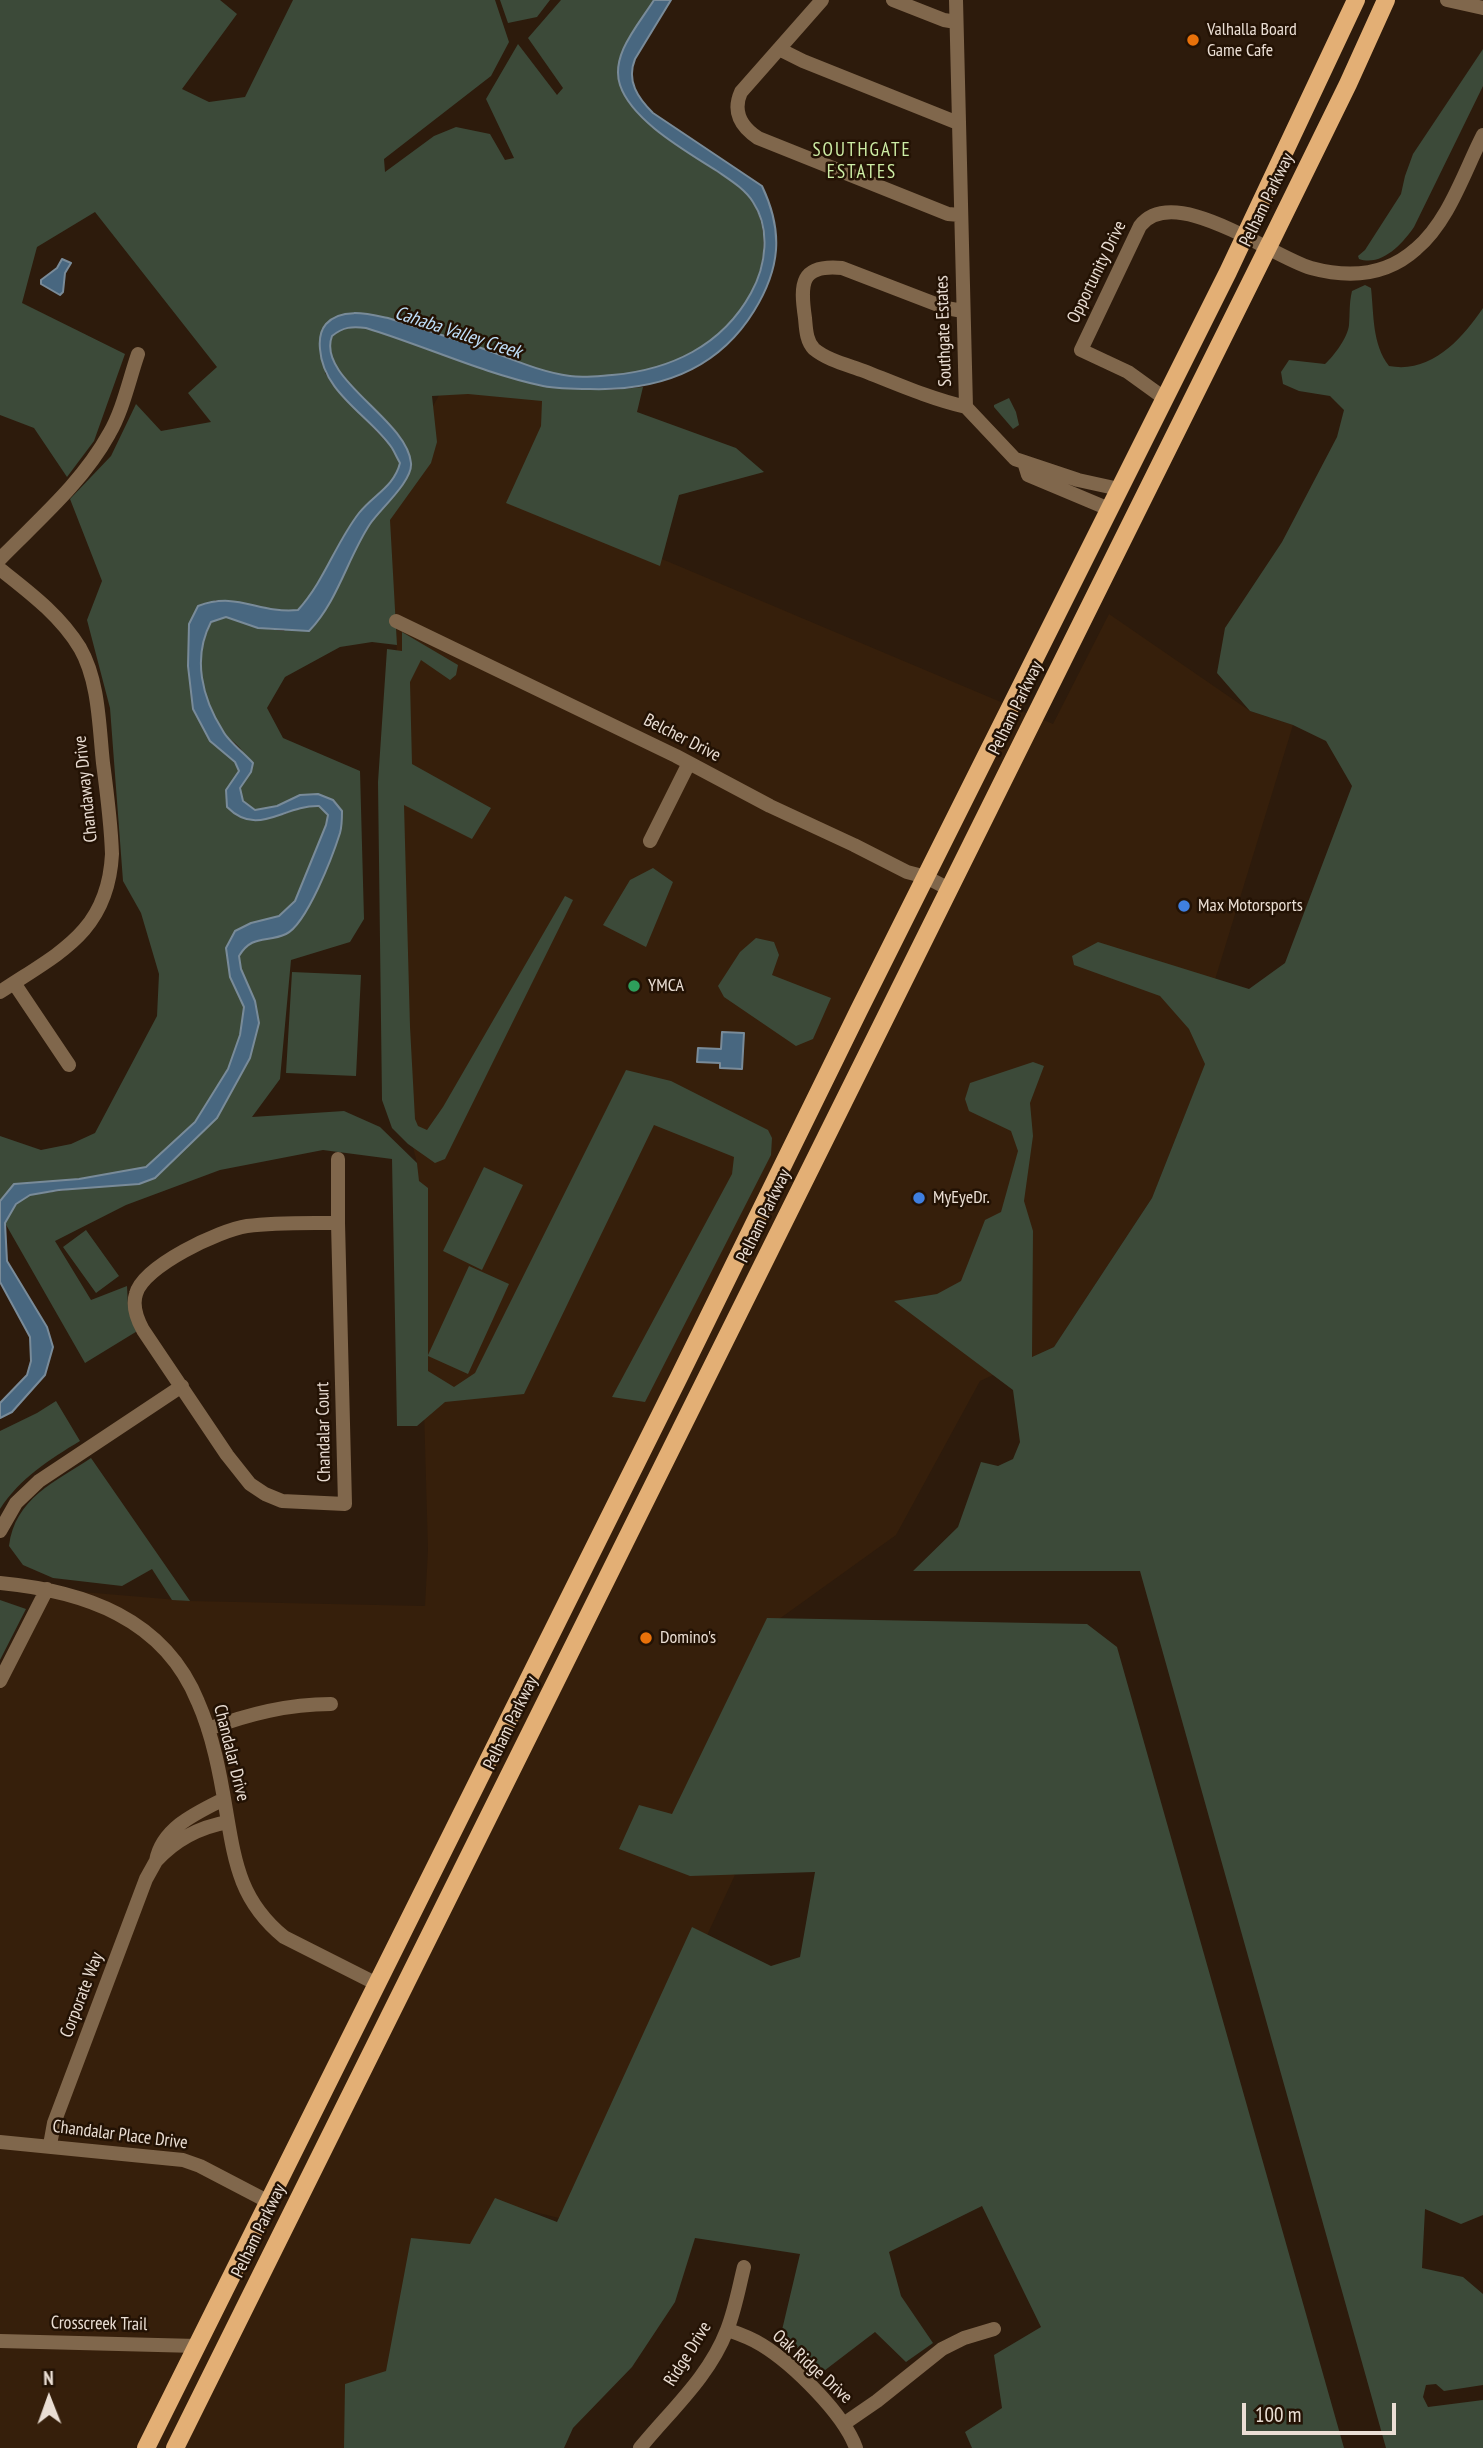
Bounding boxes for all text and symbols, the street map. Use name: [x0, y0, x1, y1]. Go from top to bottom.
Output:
place label: Valhalla Board Game Cafe: [1207, 19, 1297, 61]
marker: Valhalla Board Game Cafe: [1185, 32, 1201, 48]
district label: SOUTHGATE ESTATES: [814, 140, 910, 184]
street label: Pelham Parkway: [1235, 150, 1299, 250]
street label: Opportunity Drive: [1063, 217, 1131, 327]
street label: Southgate Estates: [931, 275, 957, 387]
water label: Cahaba Valley Creek: [392, 302, 524, 364]
street label: Pelham Parkway: [984, 658, 1048, 758]
street label: Belcher Drive: [640, 709, 724, 767]
street label: Chandaway Drive: [70, 734, 102, 844]
place label: Max Motorsports: [1198, 895, 1303, 917]
marker: Max Motorsports: [1176, 898, 1192, 914]
place label: YMCA: [648, 975, 684, 997]
marker: YMCA: [626, 978, 642, 994]
street label: Pelham Parkway: [732, 1166, 796, 1266]
place label: MyEyeDr.: [933, 1187, 990, 1209]
marker: MyEyeDr.: [911, 1190, 927, 1206]
street label: Chandalar Court: [312, 1382, 336, 1482]
place label: Domino's: [660, 1627, 716, 1649]
marker: Domino's: [638, 1630, 654, 1646]
street label: Pelham Parkway: [479, 1673, 543, 1773]
street label: Chandalar Drive: [209, 1702, 253, 1804]
street label: Corporate Way: [56, 1949, 108, 2041]
street label: Chandalar Place Drive: [51, 2116, 189, 2154]
street label: Pelham Parkway: [227, 2181, 291, 2281]
street label: Crosscreek Trail: [51, 2312, 147, 2336]
street label: Ridge Drive: [660, 2318, 716, 2390]
street label: Oak Ridge Drive: [768, 2326, 856, 2408]
north arrow: [14, 2364, 84, 2434]
text: N: [43, 2366, 54, 2390]
scale bar: [1245, 2388, 1399, 2432]
text: 100 m: [1255, 2401, 1301, 2428]

